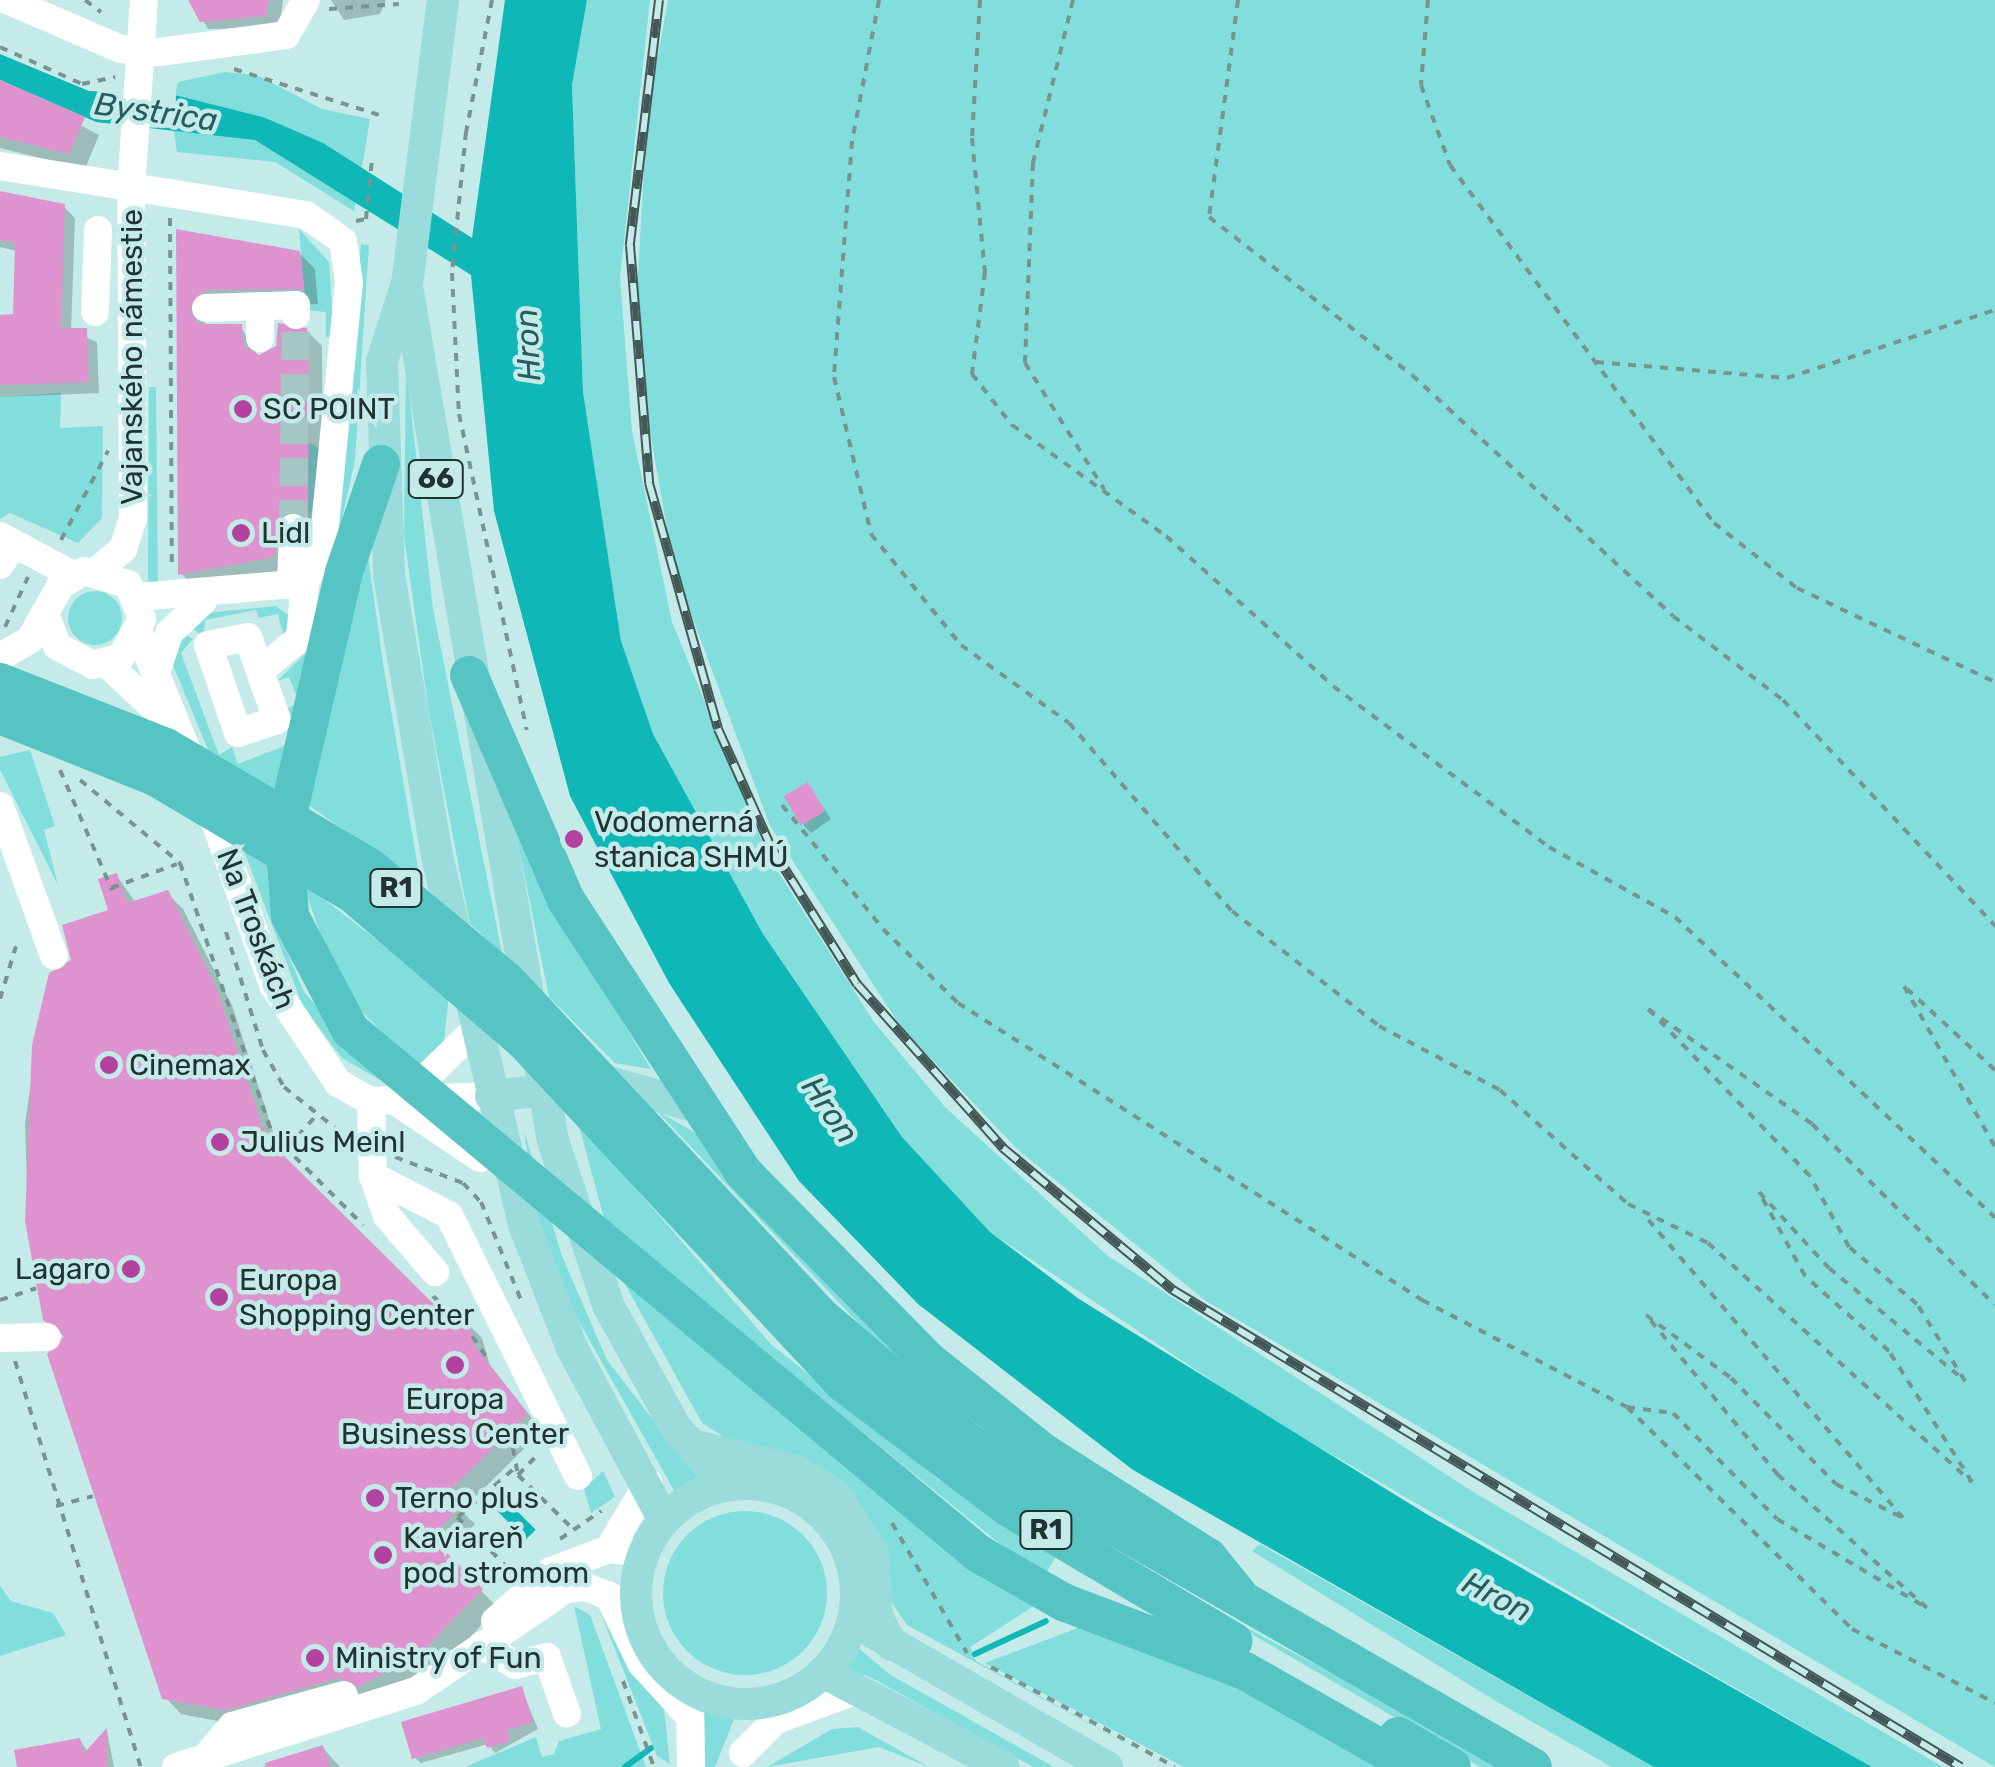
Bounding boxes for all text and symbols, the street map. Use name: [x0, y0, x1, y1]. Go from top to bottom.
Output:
water label: Bystrica: [92, 84, 220, 140]
street label: Vajanského námestie: [114, 209, 150, 505]
water label: Hron: [507, 308, 549, 382]
place label: SC POINT: [263, 391, 395, 427]
marker: SC POINT: [232, 398, 254, 420]
road number: 66: [406, 456, 466, 502]
place label: Lidl: [261, 515, 310, 551]
marker: Lidl: [230, 522, 252, 544]
place label: Vodomerná stanica SHMÚ: [594, 804, 788, 874]
marker: Vodomerná stanica SHMÚ: [563, 828, 585, 850]
street label: Na Troskách: [209, 843, 303, 1015]
road number: R1: [368, 865, 424, 911]
place label: Cinemax: [129, 1047, 251, 1083]
marker: Cinemax: [98, 1054, 120, 1076]
water label: Hron: [793, 1069, 867, 1151]
place label: Julius Meinl: [240, 1124, 406, 1160]
marker: Julius Meinl: [209, 1131, 231, 1153]
place label: Lagaro: [15, 1251, 111, 1287]
marker: Lagaro: [120, 1258, 142, 1280]
place label: Europa Shopping Center: [239, 1262, 474, 1332]
marker: Europa Shopping Center: [208, 1286, 230, 1308]
marker: Europa Business Center: [444, 1354, 466, 1376]
place label: Europa Business Center: [341, 1381, 569, 1452]
place label: Terno plus: [395, 1480, 539, 1516]
marker: Terno plus: [364, 1487, 386, 1509]
road number: R1: [1018, 1507, 1074, 1553]
place label: Kaviareň pod stromom: [403, 1520, 589, 1590]
marker: Kaviareň pod stromom: [372, 1544, 394, 1566]
water label: Hron: [1456, 1563, 1538, 1631]
place label: Ministry of Fun: [335, 1640, 543, 1676]
marker: Ministry of Fun: [304, 1647, 326, 1669]

